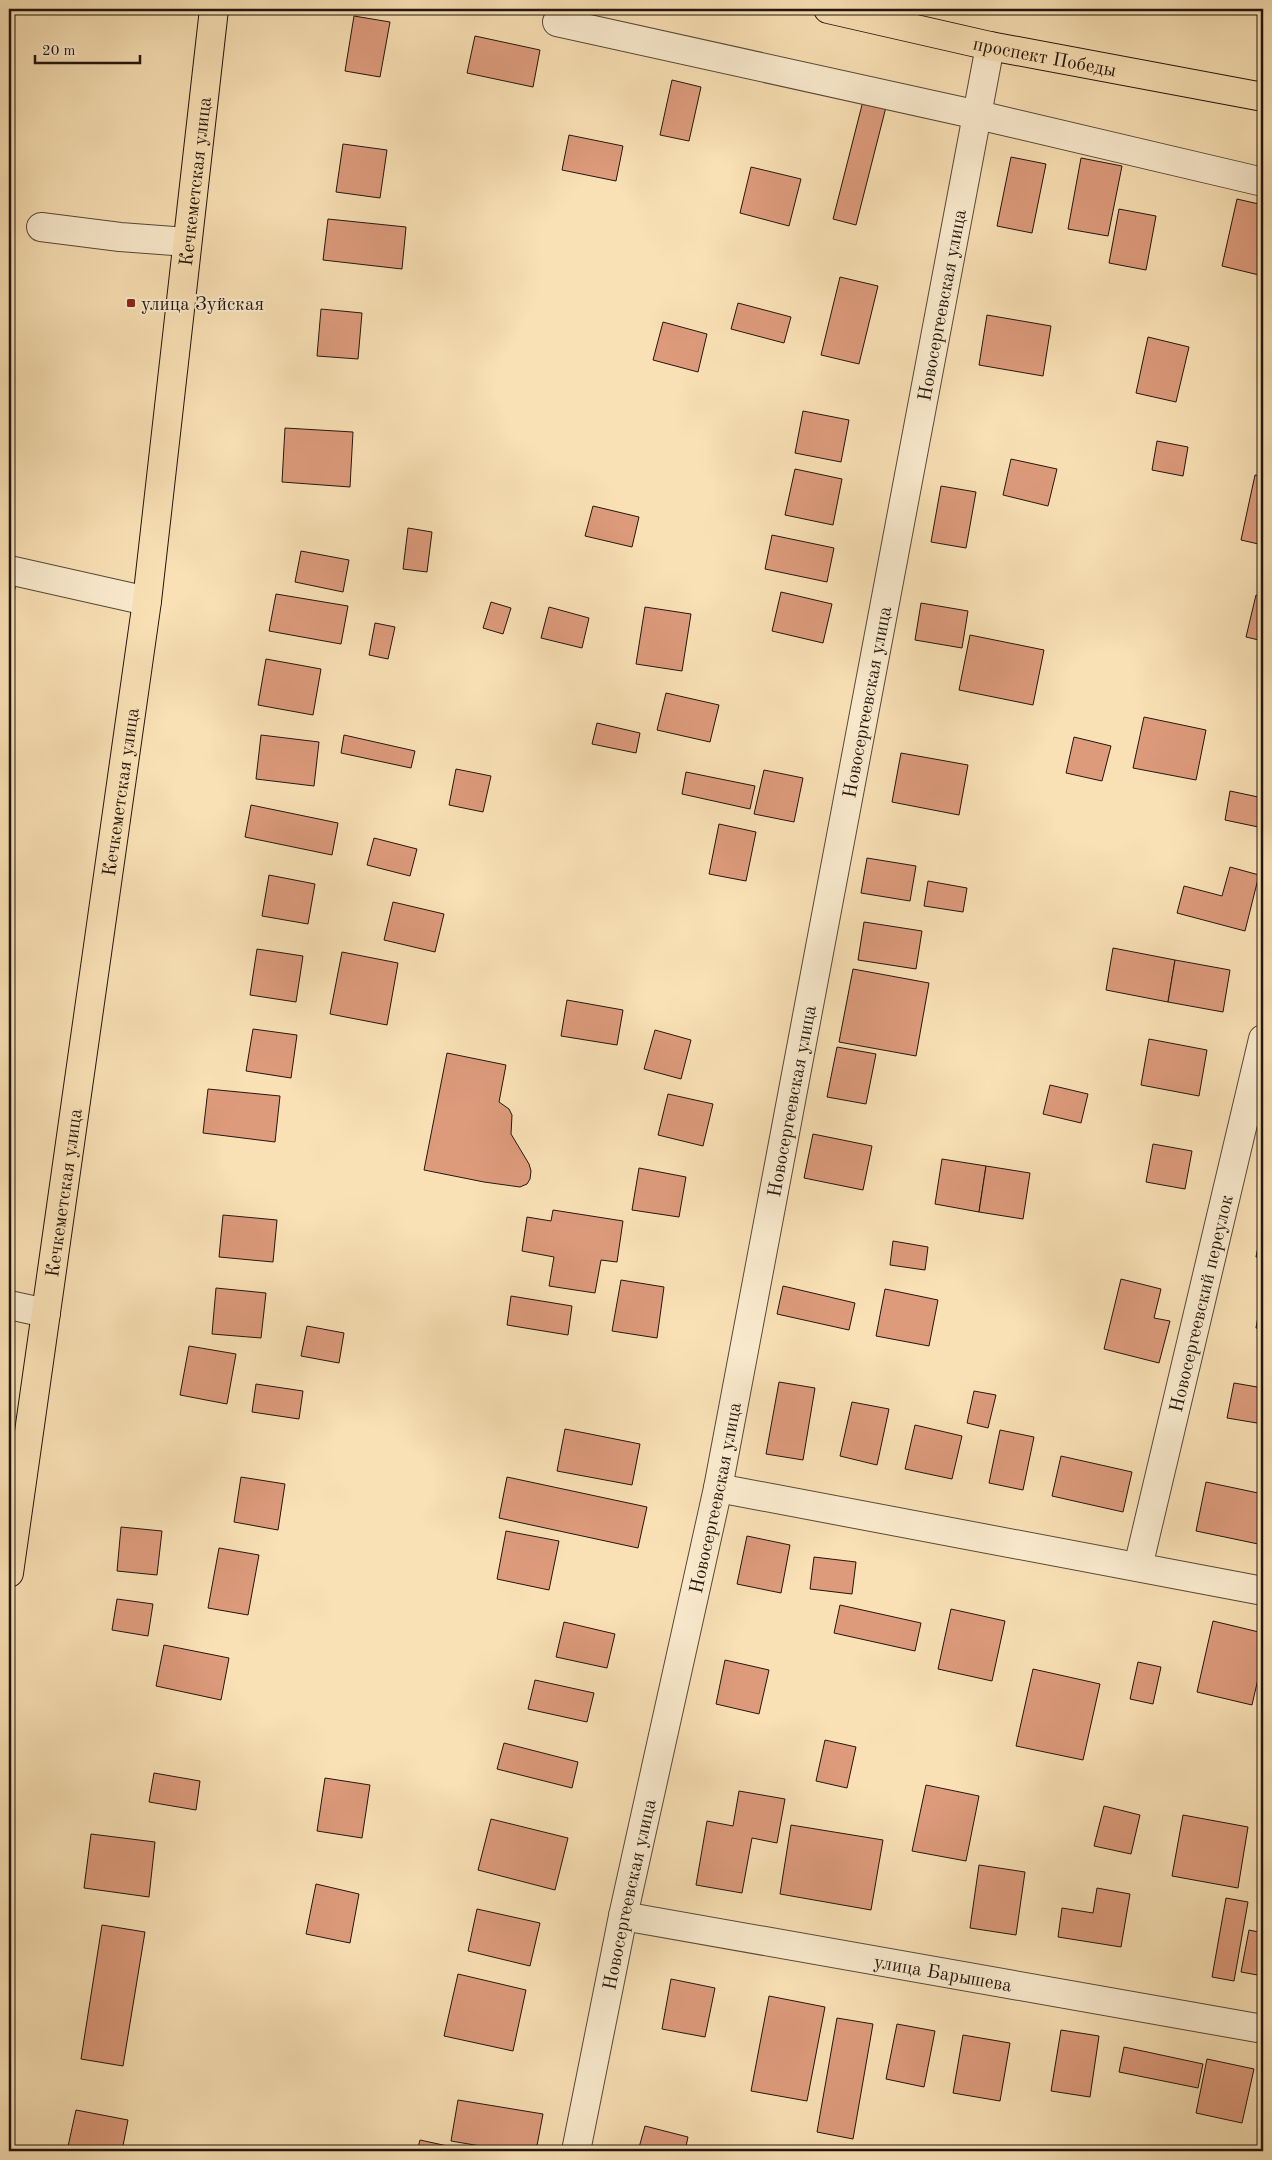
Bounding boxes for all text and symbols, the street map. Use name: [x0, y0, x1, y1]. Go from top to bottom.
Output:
scale bar: [35, 32, 140, 64]
street label: проспект Победы: [971, 35, 1118, 81]
text: 20 m: [42, 44, 76, 59]
street label: Кечкеметская улица: [178, 95, 216, 267]
street label: Новосергеевская улица: [916, 207, 971, 403]
place label: улица Зуйская: [141, 296, 264, 315]
marker: улица Зуйская: [125, 297, 137, 309]
street label: Новосергеевская улица: [841, 604, 896, 800]
street label: Кечкеметская улица: [101, 706, 144, 878]
street label: Новосергеевская улица: [766, 1003, 821, 1199]
street label: Кечкеметская улица: [44, 1107, 87, 1279]
street label: Новосергеевский переулок: [1168, 1193, 1238, 1414]
street label: Новосергеевская улица: [688, 1400, 746, 1596]
street label: Новосергеевская улица: [601, 1797, 661, 1992]
street label: улица Барышева: [872, 1953, 1014, 1997]

